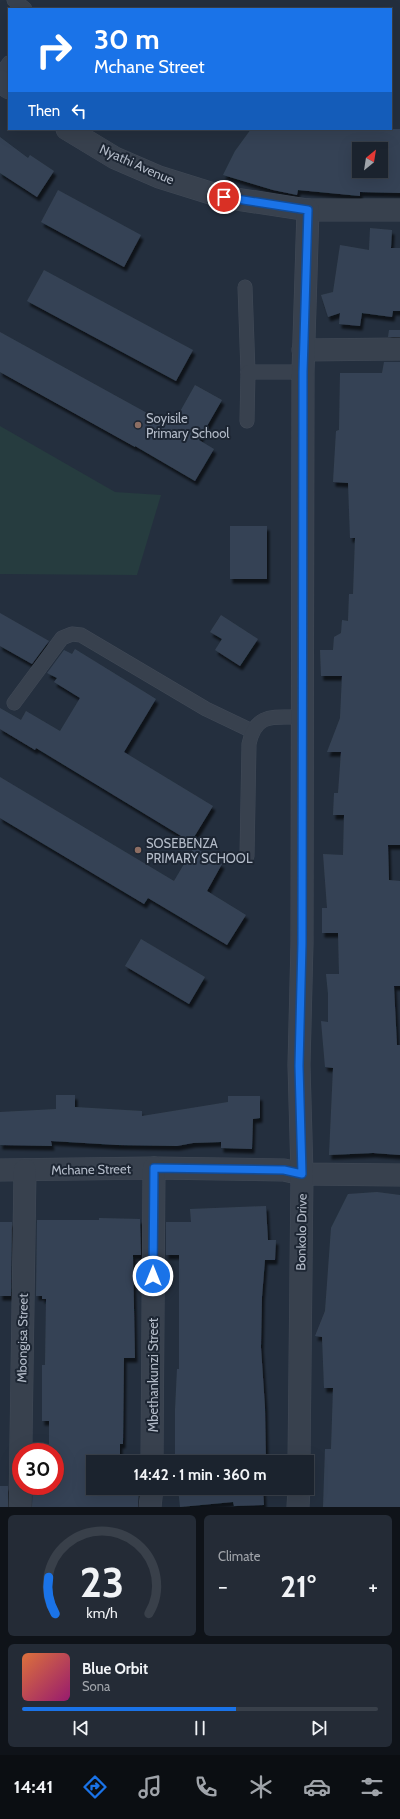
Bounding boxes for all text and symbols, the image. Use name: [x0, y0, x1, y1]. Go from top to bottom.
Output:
text: 30 m: [94, 22, 160, 56]
icon: right: [28, 24, 80, 76]
text: Mchane Street: [94, 56, 205, 78]
icon: left: [68, 100, 90, 122]
text: Then: [28, 102, 60, 120]
street label: Nyathi Avenue: [97, 140, 177, 188]
north arrow: [352, 142, 388, 178]
map controls: [352, 142, 388, 178]
pin: [207, 180, 241, 214]
icon: arrive: [213, 186, 235, 208]
place label: Soyisile Primary School: [146, 410, 229, 441]
marker: Soyisile Primary School: [133, 420, 143, 430]
place label: SOSEBENZA PRIMARY SCHOOL: [146, 835, 253, 866]
marker: SOSEBENZA PRIMARY SCHOOL: [133, 845, 143, 855]
street label: Mchane Street: [51, 1160, 132, 1178]
street label: Bonkolo Drive: [292, 1193, 310, 1271]
position arrow: [132, 1255, 174, 1297]
street label: Mbongisa Street: [13, 1293, 31, 1383]
street label: Mbethankunzi Street: [145, 1317, 161, 1432]
speed limit sign: 30: [12, 1443, 64, 1495]
text: 14:42 · 1 min · 360 m: [133, 1466, 267, 1484]
text: Climate: [218, 1548, 260, 1564]
text: 23: [80, 1556, 124, 1606]
text: 21°: [280, 1568, 316, 1605]
text: −: [218, 1573, 228, 1600]
text: +: [368, 1573, 378, 1600]
text: km/h: [86, 1603, 118, 1621]
text: Blue Orbit: [82, 1660, 148, 1678]
text: Sona: [82, 1678, 110, 1694]
icon: previous: [70, 1717, 92, 1739]
icon: pause: [189, 1717, 211, 1739]
icon: next: [308, 1717, 330, 1739]
icon: directions: [81, 1773, 109, 1801]
icon: music: [136, 1773, 164, 1801]
icon: phone: [192, 1773, 220, 1801]
icon: climate: [247, 1773, 275, 1801]
icon: car: [303, 1773, 331, 1801]
icon: filters: [358, 1773, 386, 1801]
text: 14:41: [14, 1776, 53, 1798]

